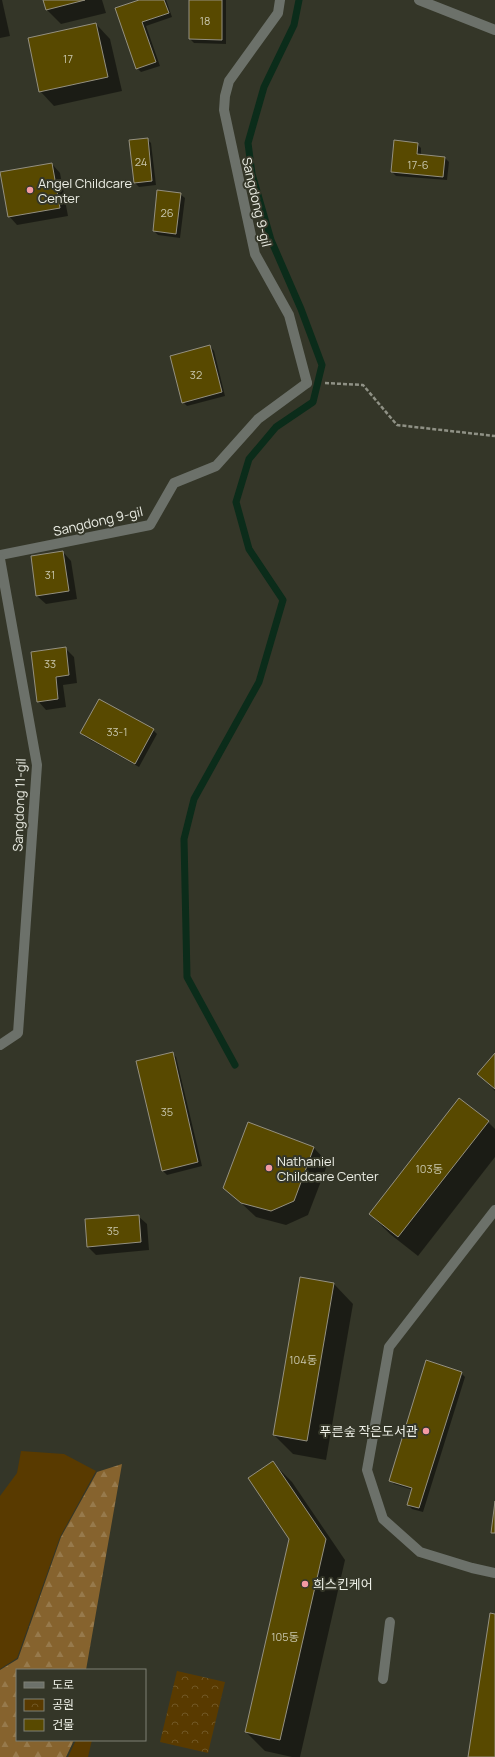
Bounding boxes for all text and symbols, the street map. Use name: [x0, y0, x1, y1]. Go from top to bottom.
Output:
house number: 18: [200, 13, 210, 28]
house number: 17: [63, 51, 73, 66]
house number: 24: [135, 154, 147, 169]
street label: Sangdong 9-gil: [238, 155, 276, 249]
house number: 17-6: [407, 157, 429, 172]
place label: Angel Childcare Center: [38, 174, 133, 207]
marker: Angel Childcare Center: [25, 185, 35, 195]
house number: 26: [160, 205, 174, 220]
house number: 32: [190, 367, 202, 382]
street label: Sangdong 9-gil: [51, 502, 145, 540]
house number: 31: [45, 567, 55, 582]
house number: 33: [44, 656, 56, 671]
house number: 33-1: [106, 724, 128, 739]
street label: Sangdong 11-gil: [8, 758, 30, 852]
house number: 35: [161, 1104, 173, 1119]
place label: Nathaniel Childcare Center: [277, 1152, 379, 1185]
house number: 103동: [415, 1161, 443, 1176]
marker: Nathaniel Childcare Center: [264, 1163, 274, 1173]
house number: 35: [107, 1223, 119, 1238]
house number: 104동: [289, 1352, 317, 1367]
place label: 푸른숲 작은도서관: [320, 1422, 418, 1440]
marker: 푸른숲 작은도서관: [421, 1426, 431, 1436]
place label: 희스킨케어: [313, 1575, 373, 1593]
marker: 희스킨케어: [300, 1579, 310, 1589]
house number: 105동: [271, 1629, 299, 1644]
legend: [16, 1669, 146, 1741]
text: 도로: [52, 1676, 74, 1693]
text: 공원: [52, 1696, 74, 1713]
text: 건물: [52, 1716, 74, 1733]

